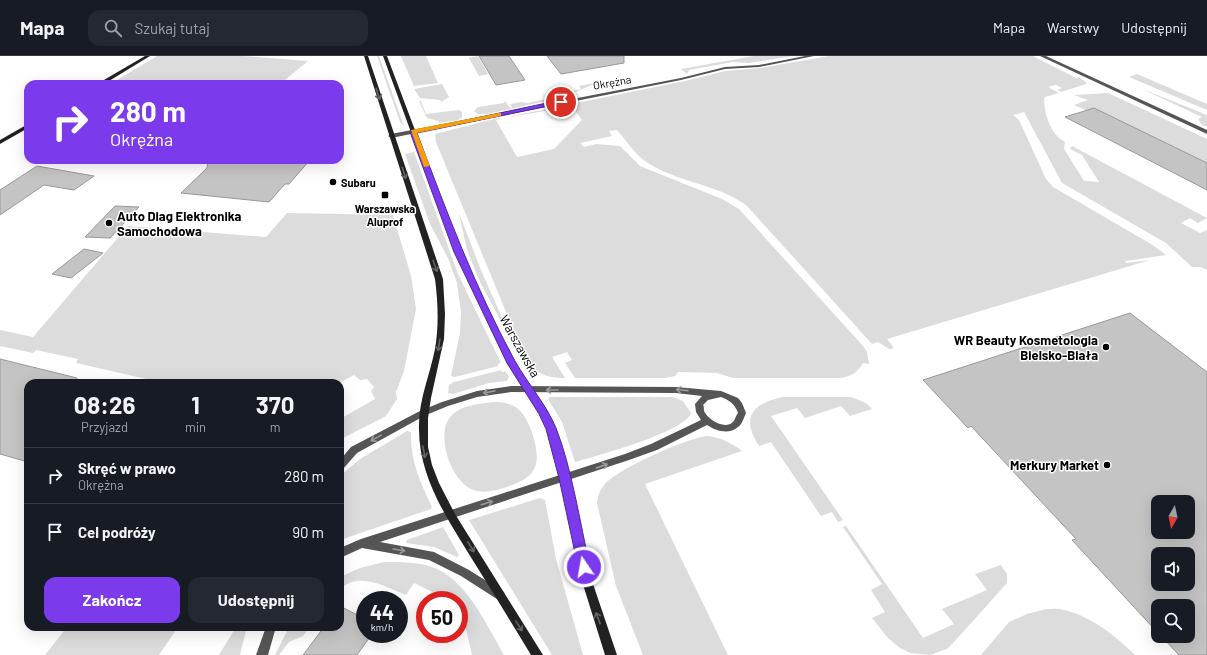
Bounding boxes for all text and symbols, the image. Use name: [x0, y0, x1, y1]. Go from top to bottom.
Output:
search box: [88, 10, 368, 46]
text: Mapa: [20, 16, 64, 39]
icon: search: [102, 17, 124, 39]
text: Szukaj tutaj: [134, 19, 210, 37]
text: Mapa: [993, 19, 1025, 36]
text: Warstwy: [1047, 19, 1099, 36]
text: Udostępnij: [1121, 19, 1187, 36]
street label: Okrężna: [592, 72, 632, 92]
pin: [544, 85, 578, 119]
one-way arrow: [375, 87, 382, 100]
icon: arrive: [550, 91, 572, 113]
text: 280 m: [110, 94, 186, 128]
icon: right: [44, 96, 96, 148]
text: Okrężna: [110, 128, 173, 150]
one-way arrow: [401, 166, 408, 179]
place label: Subaru: [341, 176, 376, 189]
marker: Subaru: [328, 177, 338, 187]
marker: Warszawska Aluprof: [380, 190, 390, 200]
place label: Warszawska Aluprof: [355, 202, 415, 228]
place label: Auto Diag Elektronika Samochodowa: [117, 208, 241, 239]
marker: Auto Diag Elektronika Samochodowa: [104, 218, 114, 228]
one-way arrow: [432, 260, 439, 273]
street label: Warszawska: [496, 312, 544, 380]
place label: WR Beauty Kosmetologia Bielsko-Biała: [954, 332, 1098, 363]
one-way arrow: [435, 339, 443, 352]
marker: WR Beauty Kosmetologia Bielsko-Biała: [1101, 342, 1111, 352]
one-way arrow: [546, 386, 559, 393]
one-way arrow: [676, 387, 689, 394]
one-way arrow: [483, 388, 496, 396]
text: 08:26: [74, 390, 135, 419]
text: 1: [191, 390, 200, 419]
text: 370: [256, 390, 294, 419]
text: Przyjazd: [81, 419, 128, 435]
text: min: [185, 419, 206, 435]
text: m: [270, 419, 280, 435]
one-way arrow: [370, 435, 382, 442]
one-way arrow: [420, 445, 428, 458]
place label: Merkury Market: [1010, 457, 1099, 473]
text: Skręć w prawo: [78, 459, 176, 477]
marker: Merkury Market: [1102, 460, 1112, 470]
one-way arrow: [595, 461, 607, 469]
icon: right: [44, 465, 66, 487]
text: 280 m: [284, 467, 324, 485]
text: Okrężna: [78, 477, 124, 493]
north arrow: [1151, 495, 1195, 539]
map controls: [1151, 495, 1195, 643]
one-way arrow: [481, 499, 494, 506]
icon: arrive: [44, 521, 66, 543]
text: Cel podróży: [78, 523, 156, 541]
text: 90 m: [292, 523, 324, 541]
one-way arrow: [467, 541, 475, 553]
one-way arrow: [392, 546, 405, 554]
position arrow: [563, 546, 605, 588]
button: sound: [1151, 547, 1195, 591]
button: Zakończ: [44, 577, 180, 623]
button: Udostępnij: [188, 577, 324, 623]
speed limit sign: 50: [416, 591, 468, 643]
button: search: [1151, 599, 1195, 643]
text: 44: [370, 600, 394, 624]
one-way arrow: [593, 613, 601, 625]
one-way arrow: [516, 620, 524, 632]
text: km/h: [371, 621, 393, 633]

